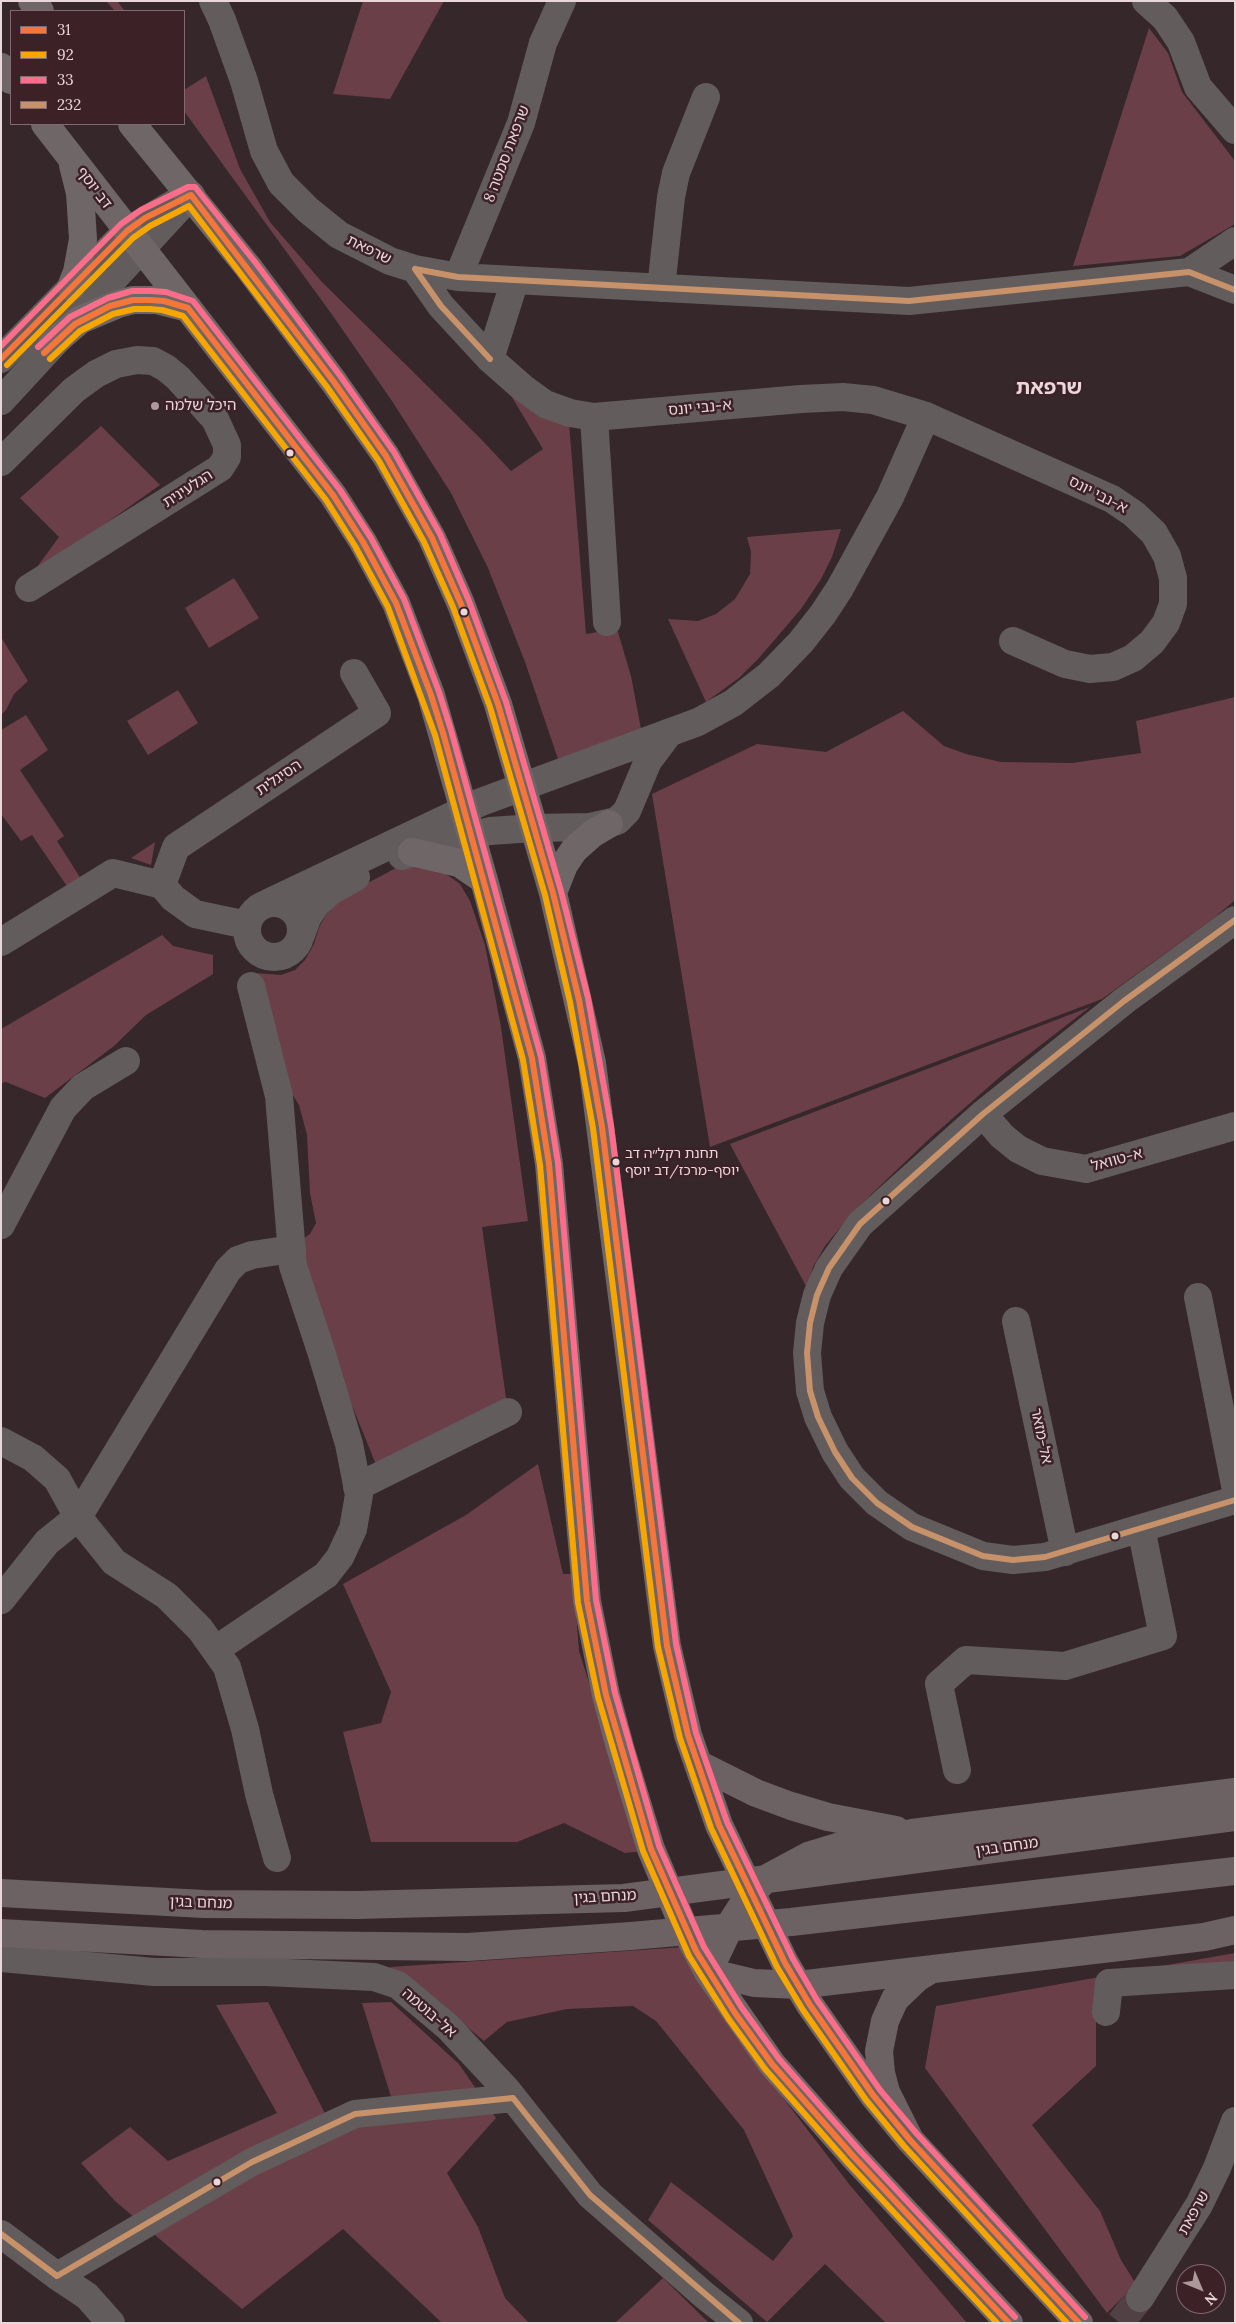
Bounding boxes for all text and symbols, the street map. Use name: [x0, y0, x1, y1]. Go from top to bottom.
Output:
legend: [10, 10, 185, 125]
text: 31: [57, 20, 71, 39]
text: 92: [57, 45, 74, 64]
text: 33: [57, 70, 74, 89]
text: 232: [57, 95, 81, 114]
street label: שרפאת סמטה 8: [480, 103, 534, 205]
street label: דב יוסף: [73, 164, 115, 212]
street label: שרפאת: [344, 232, 394, 268]
district label: שרפאת: [1016, 376, 1082, 400]
street label: א-נבי יונס: [667, 396, 733, 420]
place label: היכל שלמה: [165, 397, 236, 415]
marker: היכל שלמה: [149, 400, 161, 412]
unlabelled marker: [285, 448, 295, 458]
street label: הגלעינית: [160, 466, 216, 512]
street label: א-נבי יונס: [1066, 473, 1130, 517]
unlabelled marker: [459, 607, 469, 617]
street label: הסיגלית: [253, 756, 305, 800]
street label: א-טוואל: [1089, 1145, 1145, 1175]
place label: תחנת רקל״ה דב יוסף-מרכז/דב יוסף: [625, 1146, 739, 1178]
marker: תחנת רקל״ה דב יוסף-מרכז/דב יוסף: [611, 1157, 621, 1167]
unlabelled marker: [881, 1196, 891, 1206]
street label: אל-מזאר: [1026, 1406, 1056, 1466]
unlabelled marker: [1110, 1531, 1120, 1541]
street label: מנחם בגין: [975, 1834, 1039, 1860]
street label: מנחם בגין: [573, 1886, 637, 1908]
street label: מנחם בגין: [169, 1893, 233, 1913]
street label: אל-בוטמה: [398, 1984, 460, 2042]
unlabelled marker: [212, 2177, 222, 2187]
street label: שרפאת: [1175, 2188, 1213, 2238]
north arrow: [1176, 2264, 1226, 2314]
text: N: [1201, 2289, 1221, 2309]

